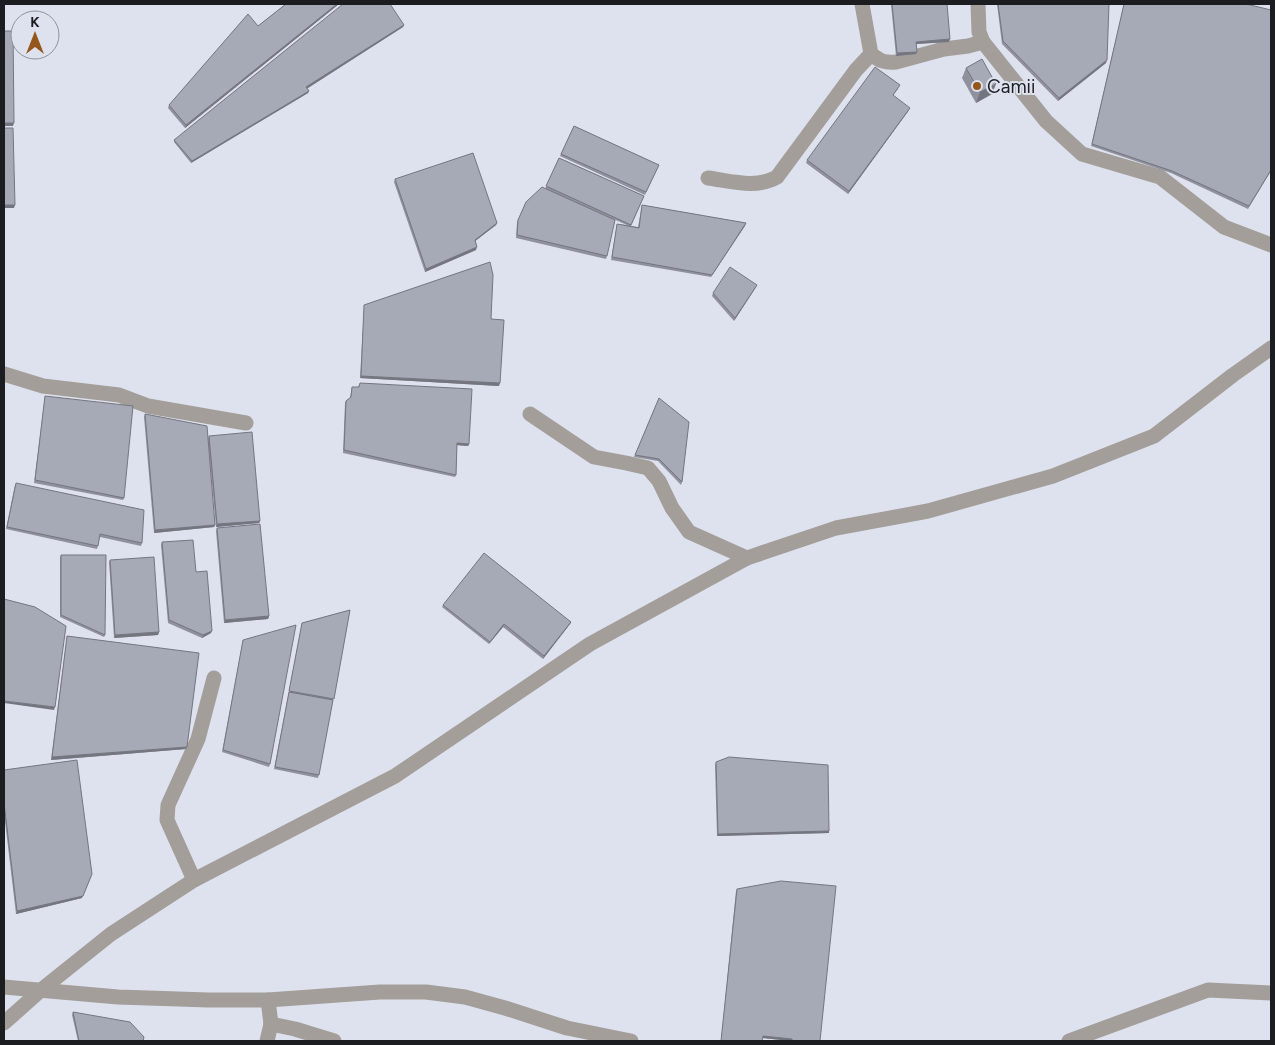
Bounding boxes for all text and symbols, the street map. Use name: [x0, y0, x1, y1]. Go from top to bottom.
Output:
north arrow: [10, 10, 60, 60]
text: K: [30, 14, 40, 31]
place label: Camii: [987, 75, 1035, 98]
marker: Camii: [971, 80, 983, 92]

